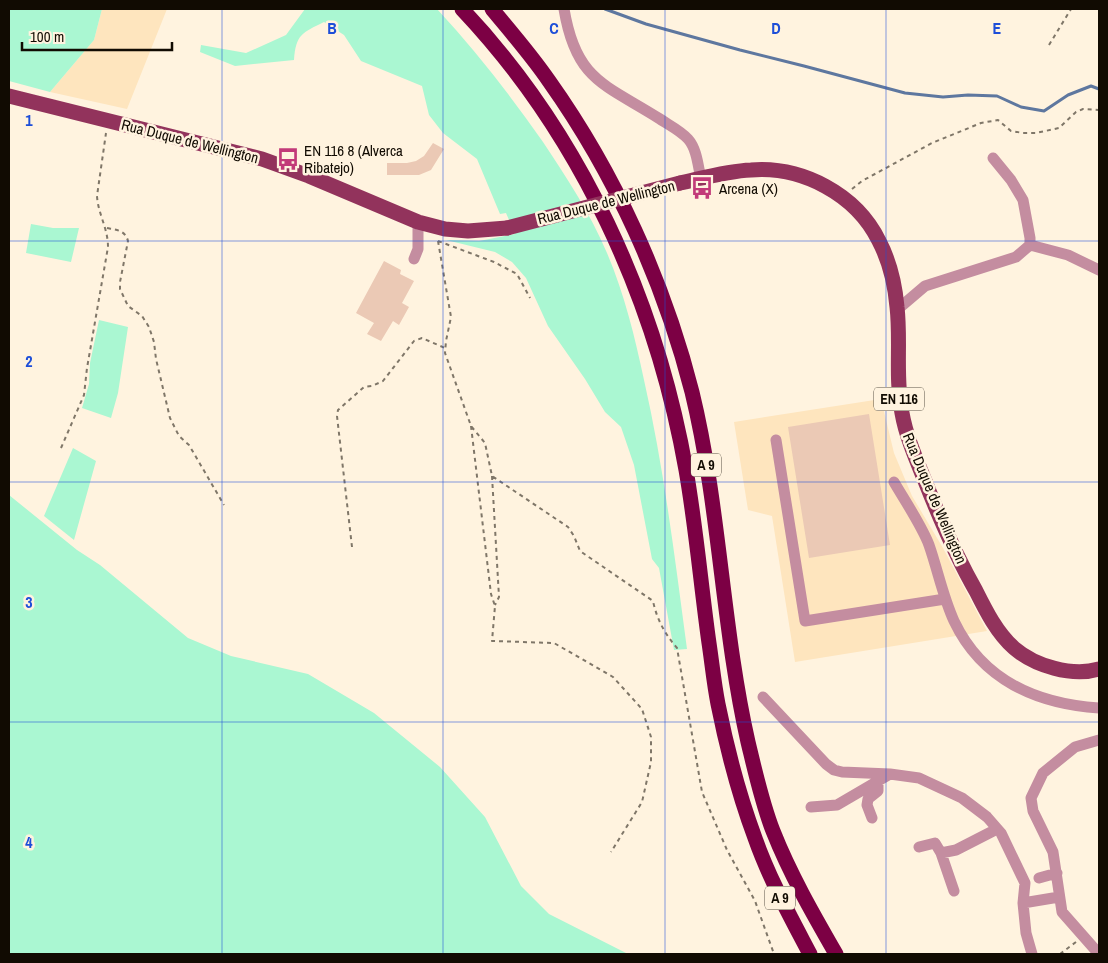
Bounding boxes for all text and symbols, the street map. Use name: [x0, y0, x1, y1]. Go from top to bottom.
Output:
text: B: [327, 17, 337, 39]
text: C: [549, 17, 559, 39]
text: D: [771, 17, 781, 39]
text: E: [993, 17, 1002, 39]
scale bar: [22, 20, 172, 52]
text: 100 m: [30, 26, 64, 47]
text: 1: [25, 109, 33, 131]
street label: Rua Duque de Wellington: [119, 114, 261, 168]
place label: EN 116 8 (Alverca Ribatejo): [304, 140, 403, 178]
bus stop icon: EN 116 8 (Alverca Ribatejo): [275, 146, 301, 172]
street label: Rua Duque de Wellington: [535, 175, 677, 229]
bus stop icon: Arcena (X): [689, 175, 715, 201]
place label: Arcena (X): [718, 178, 778, 199]
text: 2: [25, 350, 33, 372]
road number: EN 116: [874, 388, 924, 410]
street label: Rua Duque de Wellington: [898, 429, 972, 567]
road number: A 9: [691, 454, 721, 476]
text: 3: [25, 591, 33, 613]
text: 4: [25, 831, 33, 853]
road number: A 9: [765, 886, 795, 910]

